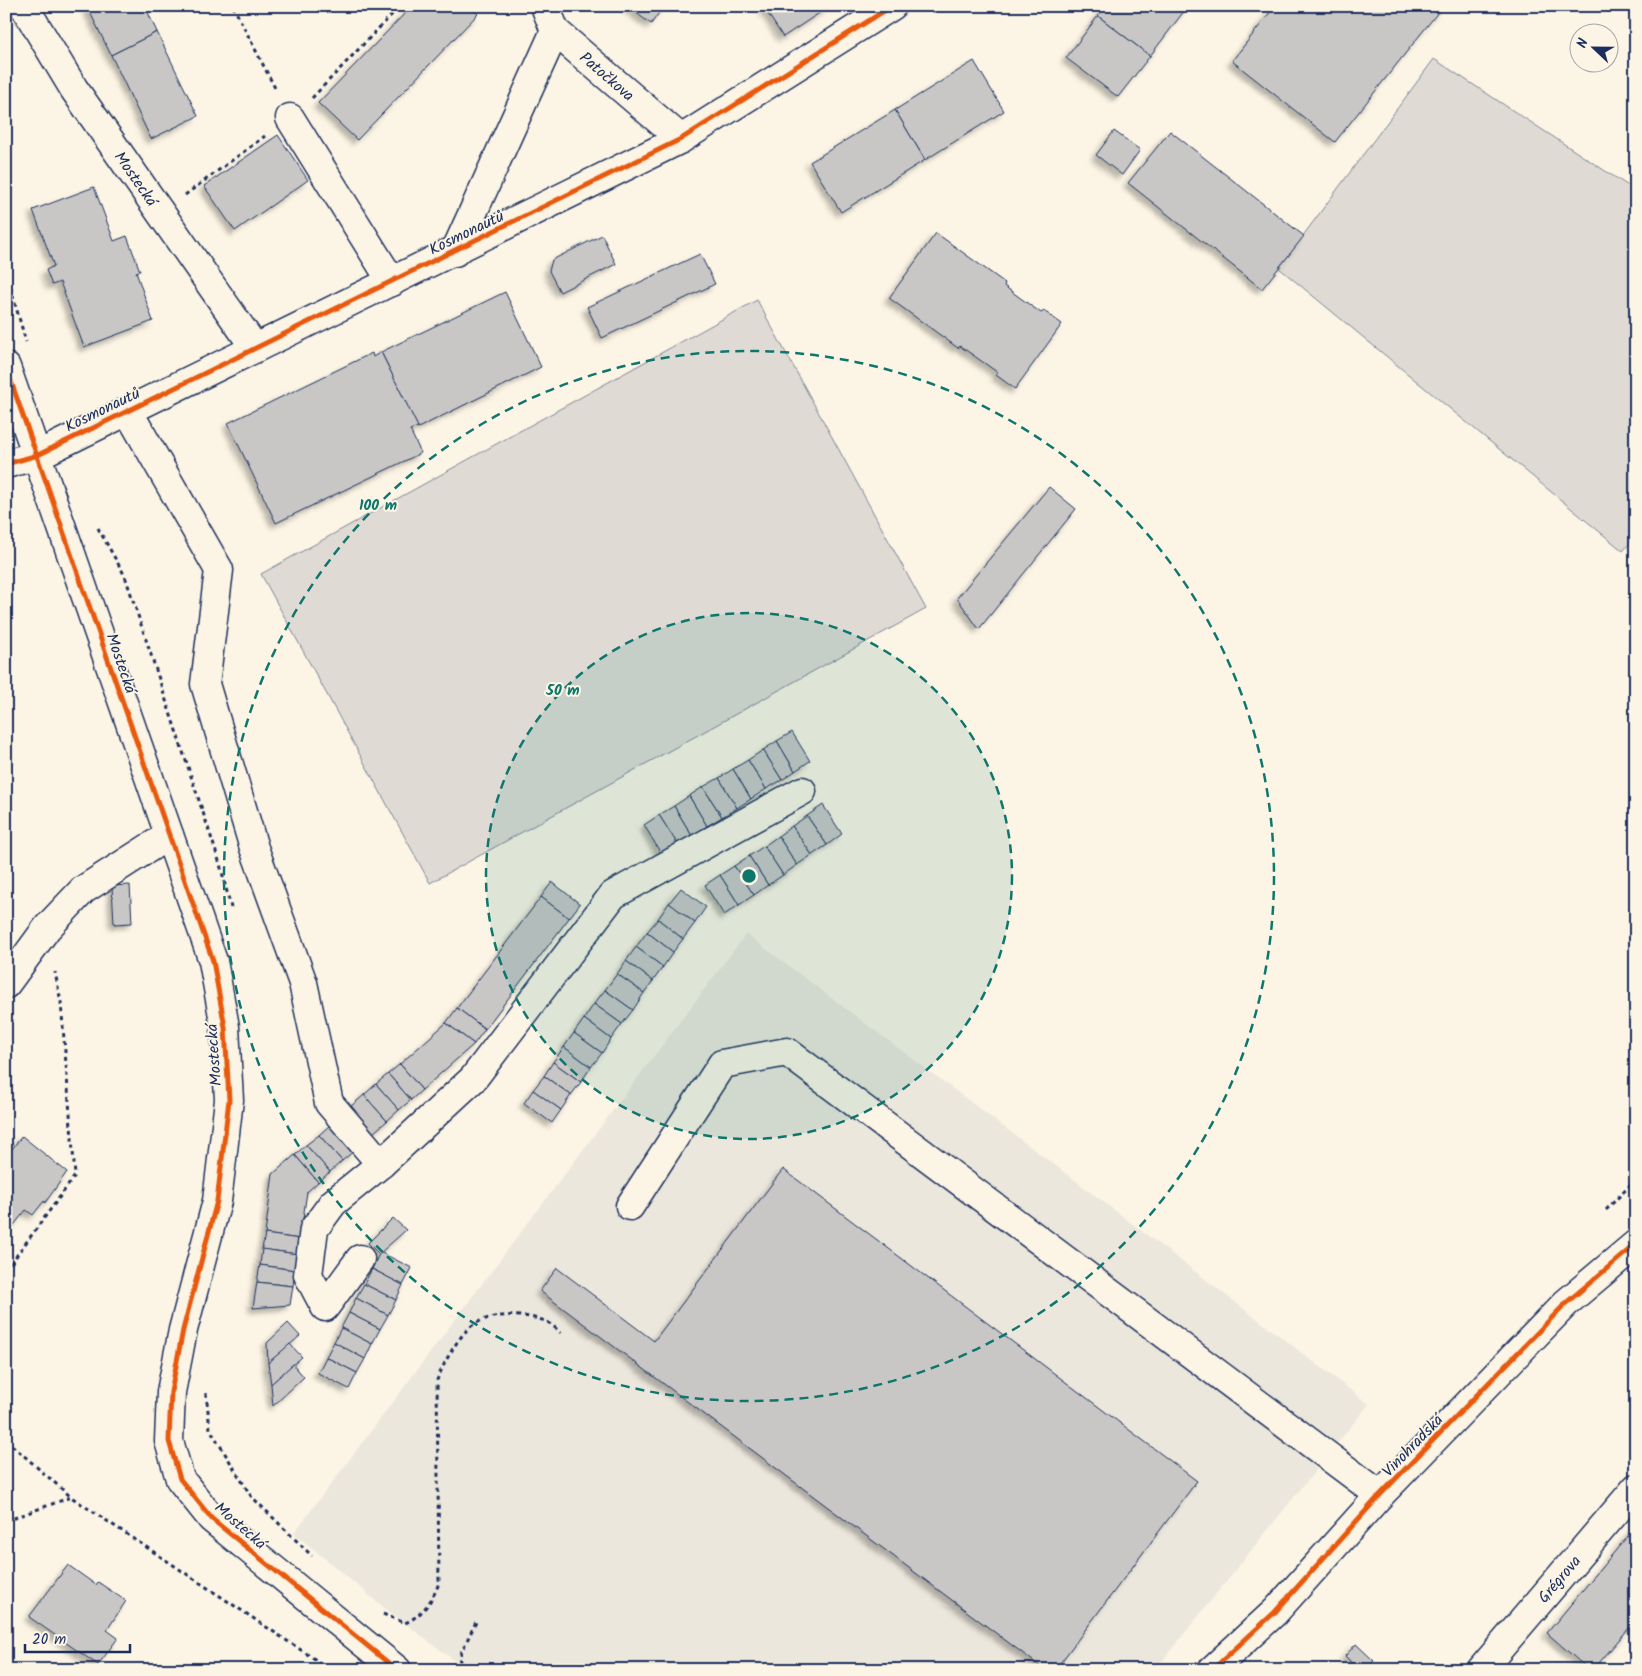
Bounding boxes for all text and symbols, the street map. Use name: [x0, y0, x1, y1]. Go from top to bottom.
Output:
north arrow: [1570, 22, 1620, 72]
text: N: [1571, 35, 1595, 52]
street label: Patočkova: [573, 46, 640, 108]
street label: Mostecká: [107, 147, 164, 213]
street label: Kosmonautů: [425, 204, 509, 262]
street label: Kosmonautů: [61, 381, 145, 439]
text: 100 m: [359, 494, 397, 518]
street label: Mostecká: [99, 630, 143, 698]
text: 50 m: [545, 679, 580, 703]
centre of rings: [740, 867, 758, 885]
street label: Mostecká: [200, 1022, 229, 1087]
street label: Vinohradská: [1377, 1408, 1451, 1483]
street label: Mostecká: [208, 1496, 273, 1557]
street label: Grégrova: [1532, 1550, 1588, 1609]
scale bar: [25, 1621, 130, 1653]
text: 20 m: [32, 1628, 66, 1652]

